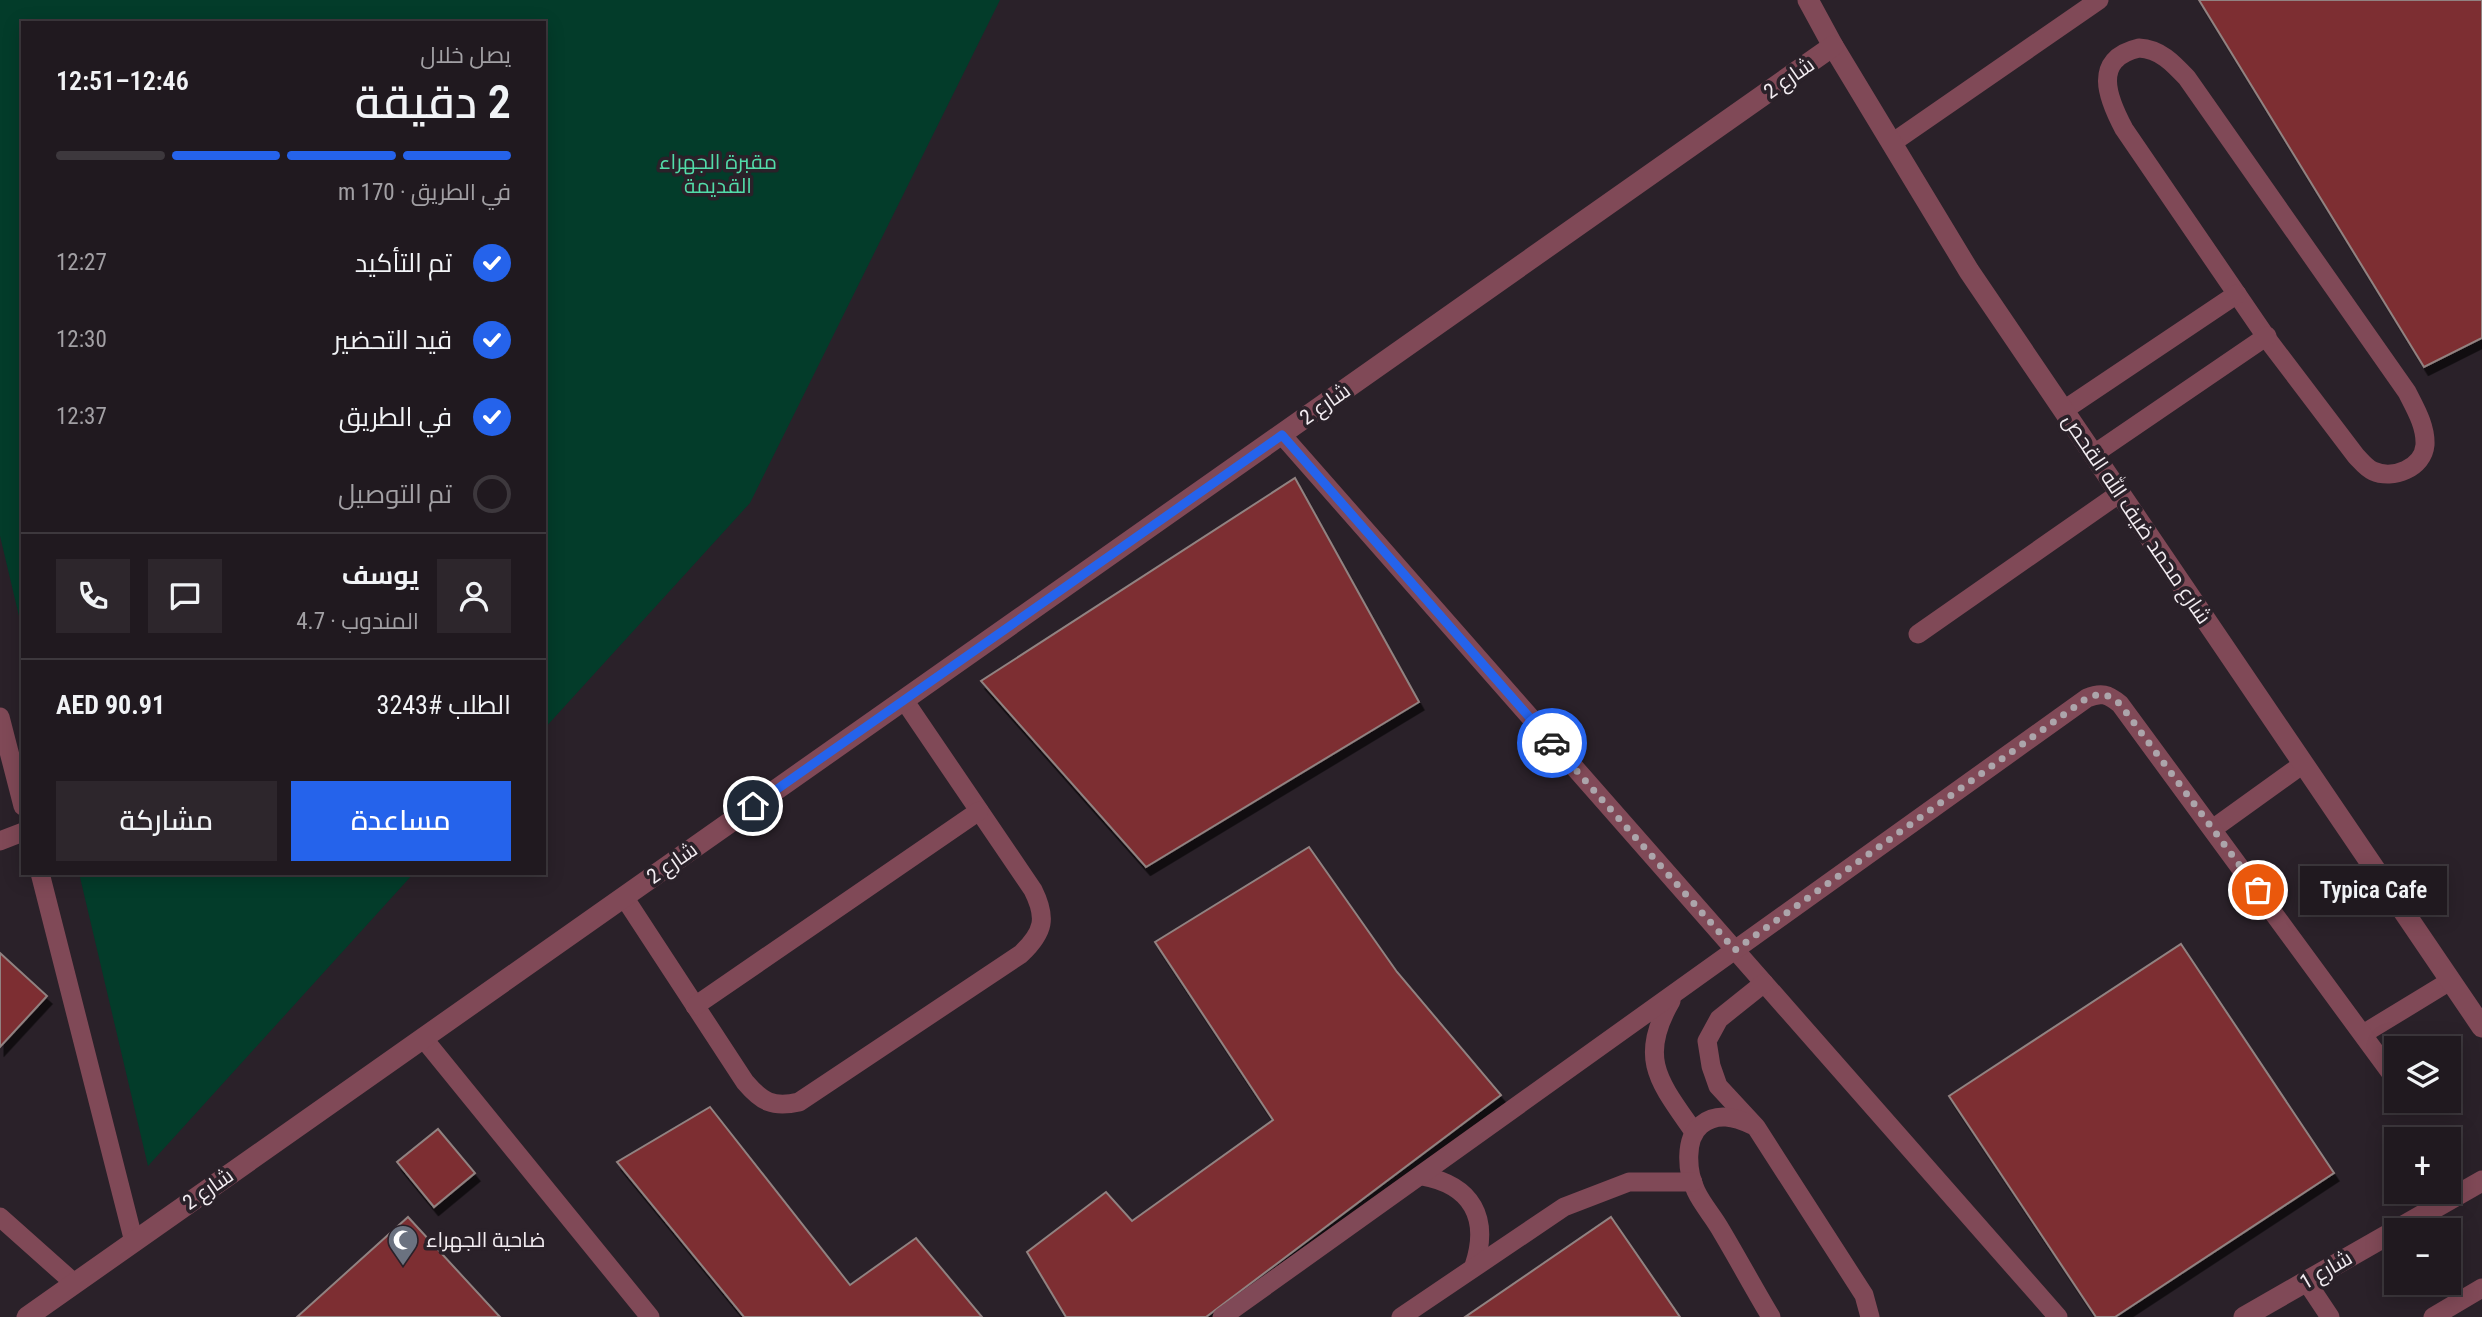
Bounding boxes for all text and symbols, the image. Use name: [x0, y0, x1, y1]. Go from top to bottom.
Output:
text: يصل خلال: [420, 42, 511, 69]
street label: شارع 2: [1759, 52, 1820, 105]
text: 12:46–12:51: [56, 66, 189, 96]
text: 2 دقيقة: [355, 75, 511, 129]
park label: مقبرة الجهراء القديمة: [659, 150, 777, 198]
text: في الطريق · 170 m: [338, 179, 511, 206]
icon: check: [473, 244, 511, 282]
text: تم التأكيد: [355, 248, 452, 278]
text: 12:27: [56, 249, 107, 276]
icon: check: [473, 321, 511, 359]
text: قيد التحضير: [334, 325, 452, 355]
text: 12:30: [56, 326, 107, 353]
street label: شارع 2: [1295, 378, 1356, 431]
icon: check: [473, 398, 511, 436]
text: في الطريق: [339, 402, 452, 432]
text: 12:37: [56, 403, 107, 430]
street label: شارع محمد ضيف الله القحص: [2056, 408, 2218, 630]
text: تم التوصيل: [338, 479, 452, 509]
button: phone: [56, 559, 130, 633]
button: chat: [148, 559, 222, 633]
button: person: [437, 559, 511, 633]
text: يوسف: [342, 560, 419, 590]
text: المندوب · 4.7: [296, 608, 419, 635]
text: AED 90.91: [56, 690, 165, 720]
text: الطلب #3243: [377, 690, 511, 720]
courier: [1517, 708, 1587, 778]
icon: car: [1533, 724, 1571, 762]
pin: [723, 776, 783, 836]
button: مشاركة: [56, 781, 277, 861]
button: مساعدة: [291, 781, 511, 861]
icon: home: [734, 787, 772, 825]
street label: شارع 2: [642, 837, 703, 890]
pin: [2228, 860, 2288, 920]
callout: Typica Cafe: [2300, 866, 2447, 914]
icon: bag: [2239, 871, 2277, 909]
text: Typica Cafe: [2320, 877, 2427, 904]
map controls: [2384, 1036, 2461, 1295]
button: layers: [2384, 1036, 2461, 1113]
button: +: [2384, 1127, 2461, 1204]
street label: شارع 2: [178, 1163, 239, 1216]
button: −: [2384, 1218, 2461, 1295]
mosque icon: ضاحية الجهراء: [386, 1223, 420, 1267]
place label: ضاحية الجهراء: [426, 1228, 546, 1253]
street label: شارع 1: [2296, 1246, 2357, 1296]

